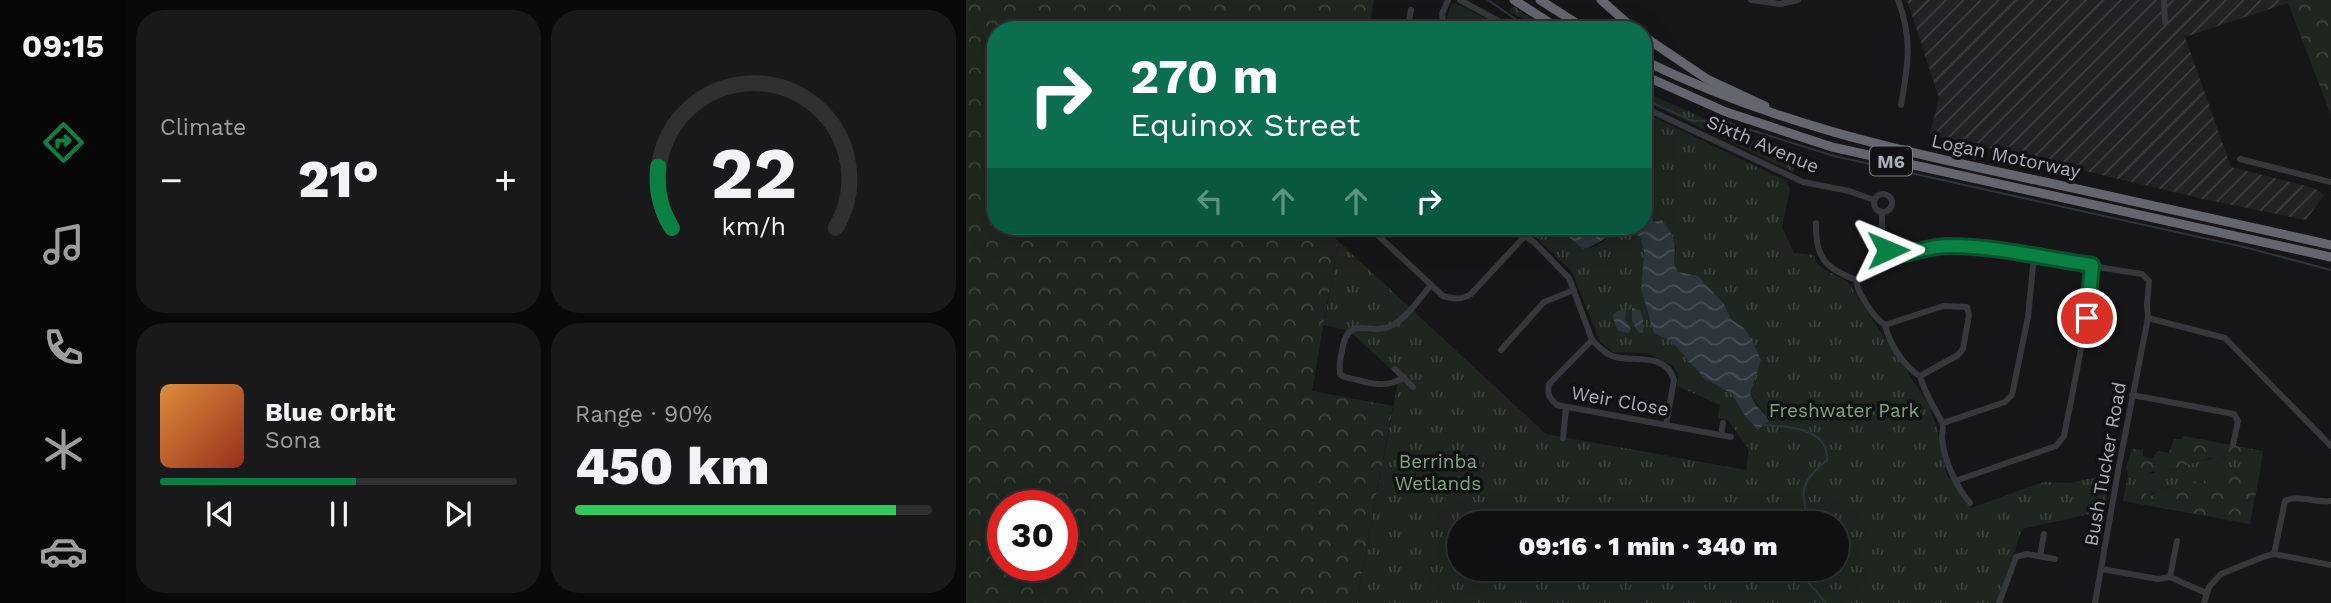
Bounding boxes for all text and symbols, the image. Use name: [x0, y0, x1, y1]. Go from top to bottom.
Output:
text: 09:15: [22, 27, 104, 65]
text: 270 m: [1130, 47, 1279, 105]
icon: right: [1015, 49, 1106, 140]
text: Equinox Street: [1130, 106, 1360, 144]
street label: Sixth Avenue: [1703, 110, 1823, 178]
text: Climate: [160, 114, 246, 141]
icon: directions: [39, 118, 88, 167]
street label: Logan Motorway: [1929, 129, 2083, 183]
text: 22: [710, 130, 797, 216]
road number: M6: [1870, 146, 1912, 176]
text: 21°: [298, 149, 379, 210]
text: −: [160, 158, 183, 202]
text: +: [494, 158, 517, 202]
icon: left: [1191, 182, 1229, 220]
icon: ahead: [1264, 182, 1302, 220]
icon: ahead: [1337, 182, 1375, 220]
icon: right: [1410, 182, 1448, 220]
text: km/h: [721, 211, 786, 240]
position arrow: [1851, 213, 1925, 287]
icon: music: [39, 220, 88, 269]
pin: [2057, 288, 2117, 348]
icon: arrive: [2068, 299, 2106, 337]
icon: phone: [39, 323, 88, 372]
street label: Bush Tucker Road: [2079, 380, 2131, 548]
street label: Weir Close: [1569, 381, 1671, 421]
text: Blue Orbit: [265, 397, 395, 427]
park label: Freshwater Park: [1769, 399, 1919, 422]
text: Range · 90%: [575, 401, 712, 428]
icon: climate: [39, 425, 88, 474]
text: Sona: [265, 427, 321, 454]
text: 450 km: [575, 436, 769, 497]
park label: Berrinba Wetlands: [1395, 450, 1481, 495]
speed limit sign: 30: [987, 490, 1078, 581]
icon: previous: [201, 495, 239, 533]
icon: pause: [320, 495, 358, 533]
icon: next: [439, 495, 477, 533]
icon: car: [39, 527, 88, 576]
text: 09:16 · 1 min · 340 m: [1518, 531, 1778, 561]

